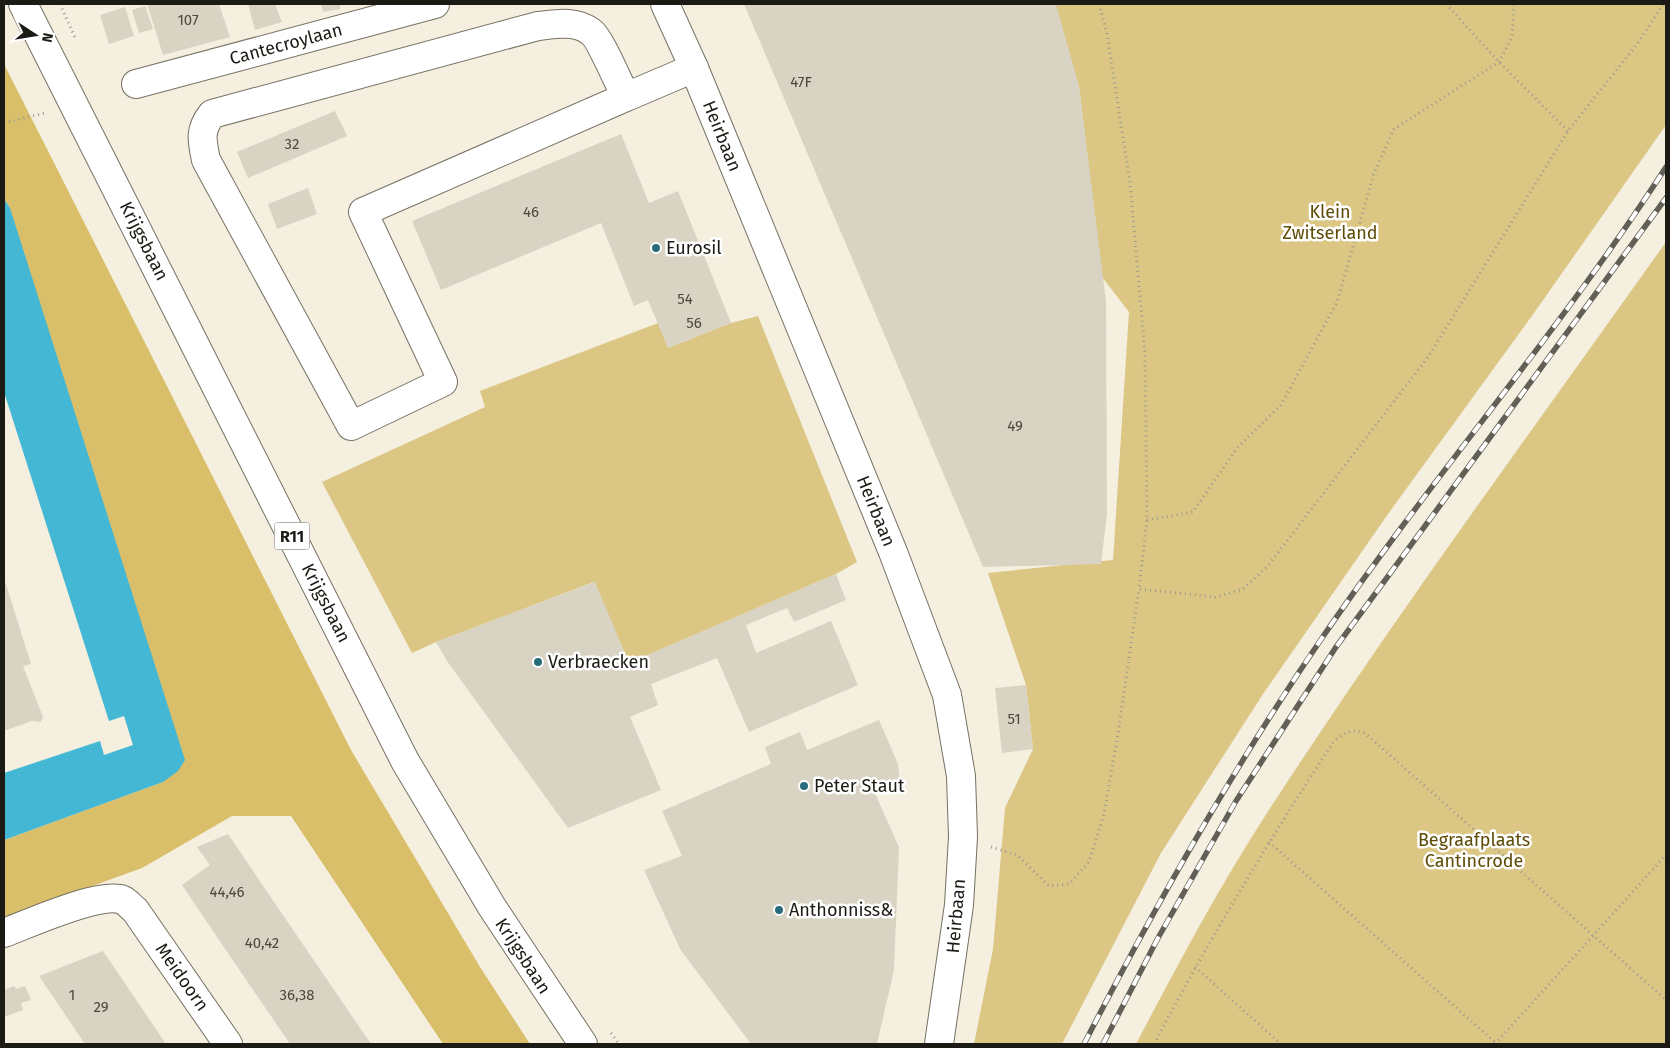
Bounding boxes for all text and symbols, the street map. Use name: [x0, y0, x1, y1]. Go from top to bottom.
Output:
north arrow: [10, 10, 60, 60]
house number: 107: [177, 11, 199, 29]
street label: Cantecroylaan: [227, 18, 345, 70]
text: N: [38, 31, 57, 44]
house number: 47F: [790, 73, 812, 91]
street label: Heirbaan: [698, 97, 746, 175]
house number: 32: [285, 135, 299, 153]
street label: Krijgsbaan: [115, 198, 173, 284]
park label: Klein Zwitserland: [1282, 201, 1378, 244]
house number: 46: [523, 203, 539, 221]
place label: Eurosil: [666, 237, 722, 259]
marker: Eurosil: [650, 242, 662, 254]
house number: 54: [677, 290, 693, 308]
house number: 56: [686, 314, 702, 332]
house number: 49: [1007, 417, 1023, 435]
street label: Heirbaan: [852, 472, 900, 550]
road number: R11: [274, 522, 310, 550]
street label: Krijgsbaan: [297, 560, 355, 646]
place label: Verbraecken: [548, 651, 649, 673]
marker: Verbraecken: [532, 656, 544, 668]
house number: 51: [1007, 710, 1021, 728]
place label: Peter Staut: [814, 775, 905, 797]
marker: Peter Staut: [798, 780, 810, 792]
park label: Begraafplaats Cantincrode: [1418, 829, 1530, 872]
street label: Heirbaan: [942, 878, 970, 954]
house number: 44,46: [209, 883, 245, 901]
place label: Anthonniss&: [789, 899, 893, 921]
marker: Anthonniss&: [773, 904, 785, 916]
street label: Krijgsbaan: [490, 914, 556, 998]
house number: 40,42: [245, 934, 279, 952]
street label: Meidoorn: [151, 939, 213, 1015]
house number: 1: [69, 986, 75, 1004]
house number: 36,38: [280, 986, 314, 1004]
house number: 29: [93, 998, 109, 1016]

